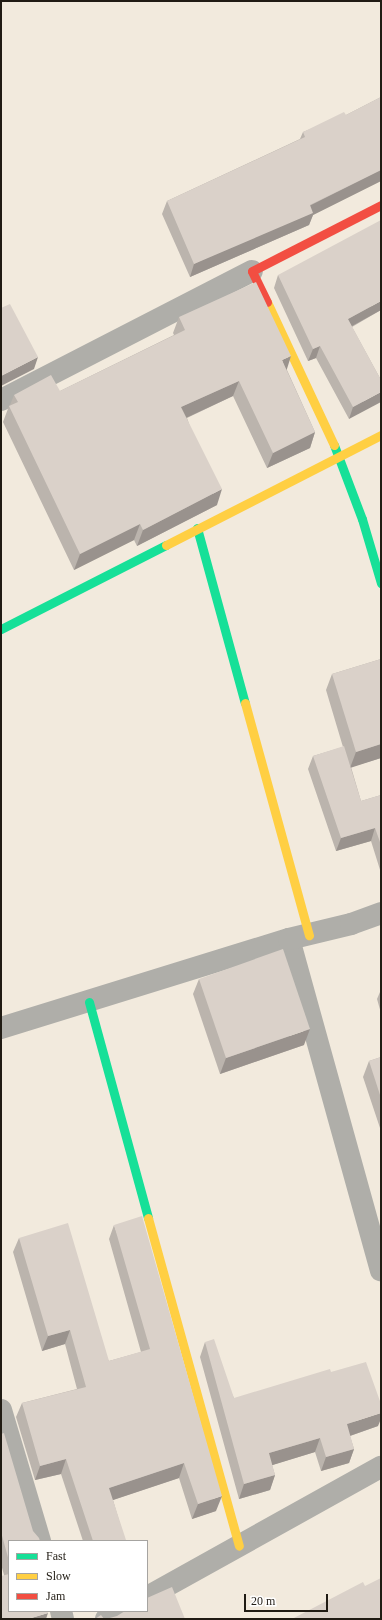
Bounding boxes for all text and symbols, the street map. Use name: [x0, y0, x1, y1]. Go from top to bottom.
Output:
legend: [8, 1540, 148, 1612]
text: Fast: [46, 1549, 66, 1563]
text: Slow: [46, 1569, 71, 1583]
scale bar: [246, 1586, 330, 1612]
text: Jam: [46, 1589, 65, 1603]
text: 20 m: [251, 1594, 275, 1608]

